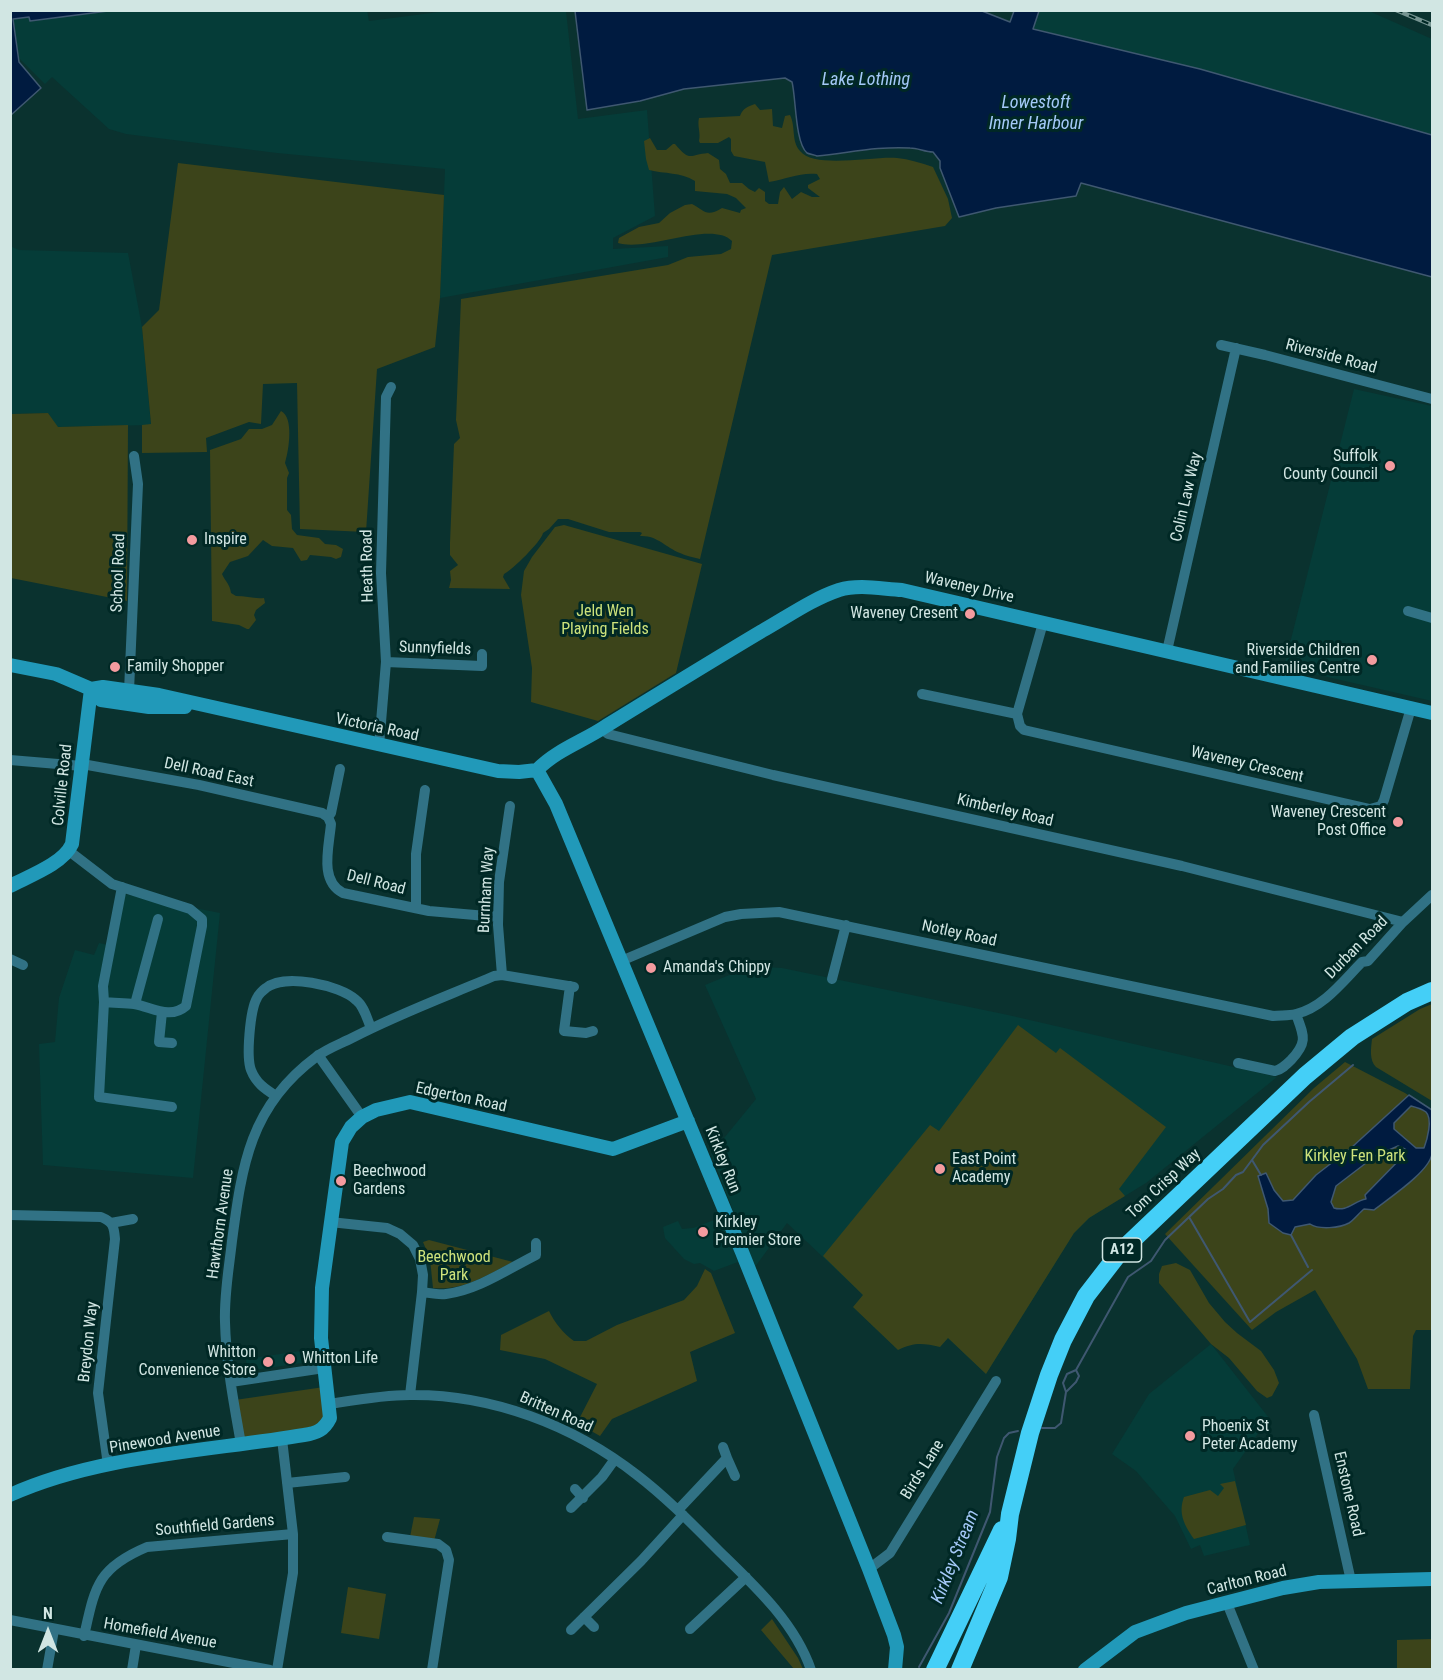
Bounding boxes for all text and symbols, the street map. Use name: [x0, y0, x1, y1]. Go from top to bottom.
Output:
water label: Lake Lothing: [822, 69, 910, 91]
water label: Lowestoft Inner Harbour: [989, 92, 1083, 134]
street label: Riverside Road: [1283, 336, 1379, 378]
place label: Suffolk County Council: [1283, 447, 1378, 485]
street label: Colin Law Way: [1167, 450, 1207, 544]
marker: Suffolk County Council: [1383, 459, 1397, 473]
street label: Heath Road: [358, 529, 378, 603]
place label: Inspire: [204, 530, 247, 550]
street label: School Road: [108, 533, 130, 613]
marker: Inspire: [185, 533, 199, 547]
street label: Waveney Drive: [922, 568, 1016, 608]
park label: Jeld Wen Playing Fields: [561, 602, 649, 640]
place label: Waveney Cresent: [850, 604, 958, 624]
marker: Waveney Cresent: [963, 607, 977, 621]
street label: Sunnyfields: [398, 638, 472, 660]
place label: Riverside Children and Families Centre: [1235, 641, 1360, 679]
marker: Riverside Children and Families Centre: [1365, 653, 1379, 667]
place label: Family Shopper: [127, 657, 224, 677]
marker: Family Shopper: [108, 660, 122, 674]
street label: Victoria Road: [334, 710, 420, 746]
street label: Colville Road: [49, 743, 77, 827]
street label: Waveney Crescent: [1189, 743, 1305, 787]
street label: Dell Road East: [162, 754, 256, 792]
street label: Kimberley Road: [955, 791, 1055, 831]
place label: Waveney Crescent Post Office: [1271, 803, 1386, 841]
marker: Waveney Crescent Post Office: [1391, 815, 1405, 829]
street label: Burnham Way: [475, 846, 499, 934]
street label: Dell Road: [345, 866, 407, 900]
street label: Durban Road: [1322, 913, 1392, 983]
street label: Notley Road: [920, 917, 998, 951]
place label: Amanda's Chippy: [663, 958, 771, 978]
marker: Amanda's Chippy: [644, 961, 658, 975]
street label: Edgerton Road: [414, 1079, 508, 1117]
street label: Kirkley Run: [700, 1124, 744, 1196]
street label: Tom Crisp Way: [1123, 1145, 1205, 1223]
park label: Kirkley Fen Park: [1305, 1147, 1405, 1167]
place label: East Point Academy: [952, 1150, 1016, 1188]
place label: Beechwood Gardens: [353, 1162, 426, 1200]
marker: East Point Academy: [933, 1162, 947, 1176]
street label: Hawthorn Avenue: [204, 1168, 238, 1280]
marker: Beechwood Gardens: [334, 1174, 348, 1188]
place label: Kirkley Premier Store: [715, 1213, 801, 1251]
marker: Kirkley Premier Store: [696, 1225, 710, 1239]
road number: A12: [1102, 1238, 1142, 1262]
park label: Beechwood Park: [417, 1248, 491, 1286]
street label: Breydon Way: [75, 1301, 103, 1383]
place label: Whitton Convenience Store: [139, 1343, 256, 1381]
place label: Whitton Life: [302, 1349, 378, 1369]
marker: Whitton Life: [283, 1352, 297, 1366]
marker: Whitton Convenience Store: [261, 1355, 275, 1369]
street label: Britten Road: [517, 1388, 595, 1438]
place label: Phoenix St Peter Academy: [1202, 1417, 1297, 1455]
street label: Pinewood Avenue: [108, 1422, 222, 1458]
marker: Phoenix St Peter Academy: [1183, 1429, 1197, 1443]
street label: Birds Lane: [897, 1437, 949, 1503]
street label: Enstone Road: [1329, 1450, 1367, 1538]
water label: Kirkley Stream: [927, 1507, 985, 1607]
street label: Southfield Gardens: [155, 1511, 275, 1541]
street label: Carlton Road: [1205, 1562, 1289, 1600]
north arrow: [18, 1602, 78, 1662]
text: N: [43, 1604, 53, 1623]
street label: Homefield Avenue: [102, 1615, 218, 1653]

